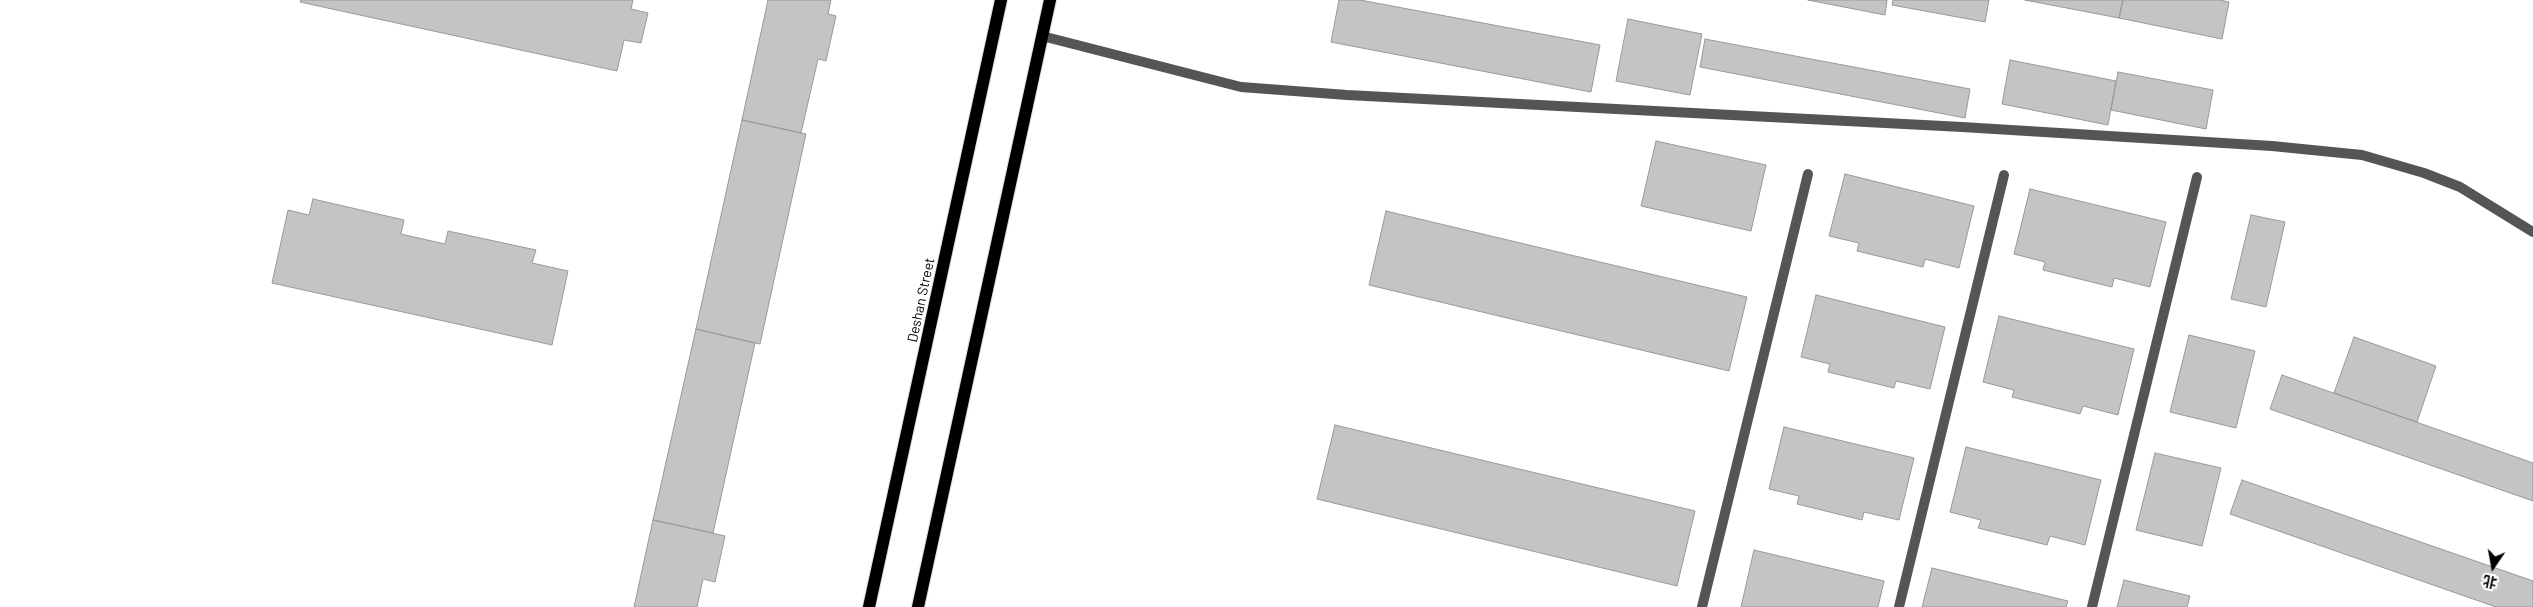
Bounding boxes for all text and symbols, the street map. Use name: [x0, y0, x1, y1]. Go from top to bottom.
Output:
street label: Deshan Street: [904, 256, 938, 344]
north arrow: [2468, 542, 2518, 592]
text: 北: [2481, 572, 2498, 592]

